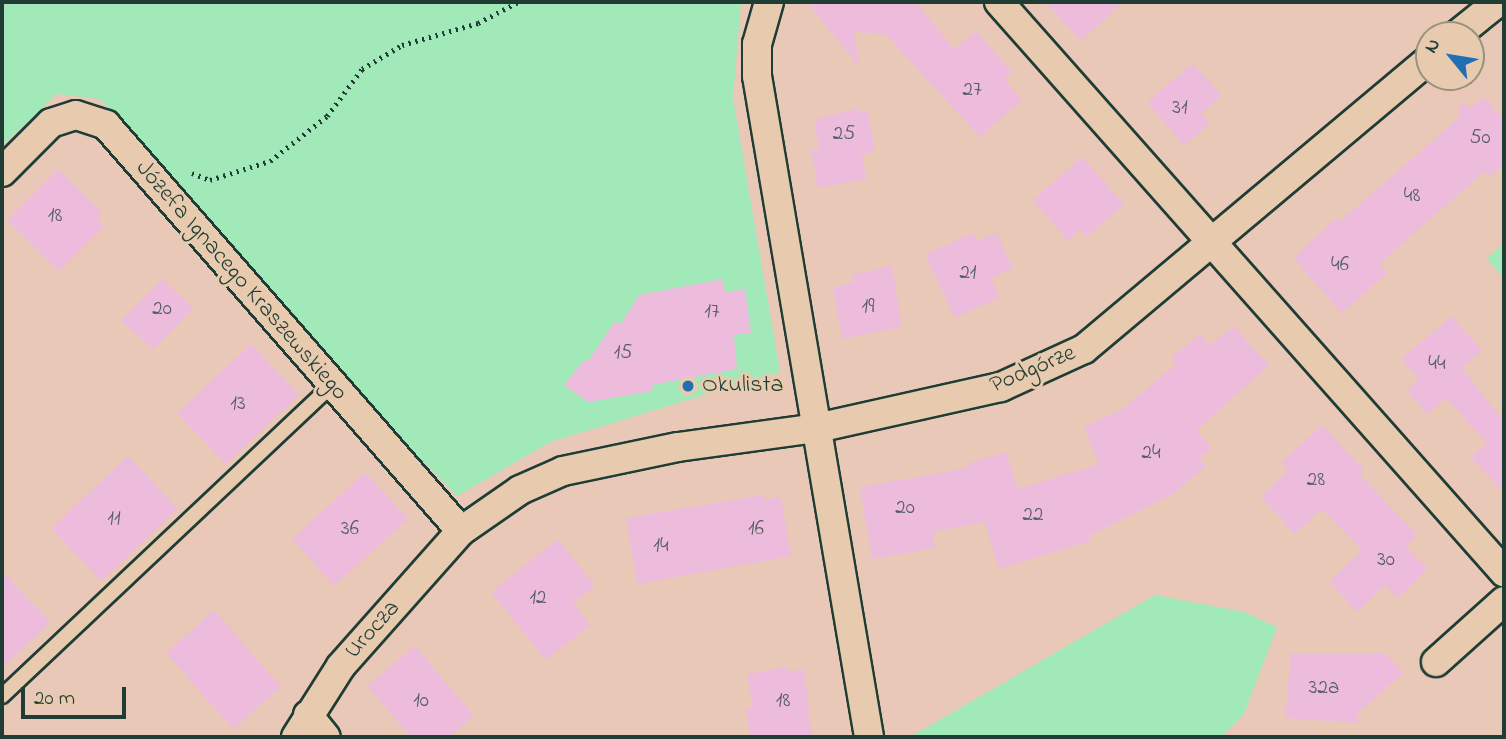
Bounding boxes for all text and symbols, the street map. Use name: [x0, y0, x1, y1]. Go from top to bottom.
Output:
north arrow: [1415, 21, 1485, 91]
text: N: [1418, 34, 1448, 59]
house number: 27: [962, 77, 982, 103]
house number: 31: [1172, 95, 1188, 121]
house number: 25: [833, 121, 855, 147]
house number: 50: [1469, 125, 1491, 151]
street label: Józefa Ignacego Kraszewskiego: [129, 155, 353, 407]
house number: 48: [1404, 183, 1420, 209]
house number: 18: [48, 203, 62, 229]
house number: 46: [1331, 252, 1349, 278]
house number: 21: [959, 260, 977, 286]
house number: 19: [862, 294, 874, 320]
house number: 20: [152, 296, 172, 322]
house number: 17: [704, 299, 720, 325]
street label: Podgórze: [986, 339, 1080, 401]
house number: 15: [614, 340, 632, 366]
house number: 44: [1428, 351, 1446, 377]
place label: Okulista: [702, 372, 784, 400]
marker: Okulista: [680, 378, 696, 394]
house number: 13: [230, 391, 246, 417]
house number: 24: [1141, 440, 1161, 466]
house number: 28: [1307, 467, 1325, 493]
house number: 20: [895, 495, 915, 521]
house number: 22: [1023, 502, 1043, 528]
house number: 11: [107, 506, 121, 532]
house number: 36: [341, 516, 359, 542]
house number: 16: [748, 516, 764, 542]
house number: 14: [653, 533, 669, 559]
house number: 30: [1377, 547, 1395, 573]
house number: 12: [529, 585, 547, 611]
street label: Urocza: [339, 595, 407, 665]
scale bar: [24, 672, 130, 716]
house number: 32a: [1309, 675, 1339, 701]
text: 20 m: [34, 684, 75, 714]
house number: 10: [413, 688, 429, 714]
house number: 18: [776, 688, 790, 714]

